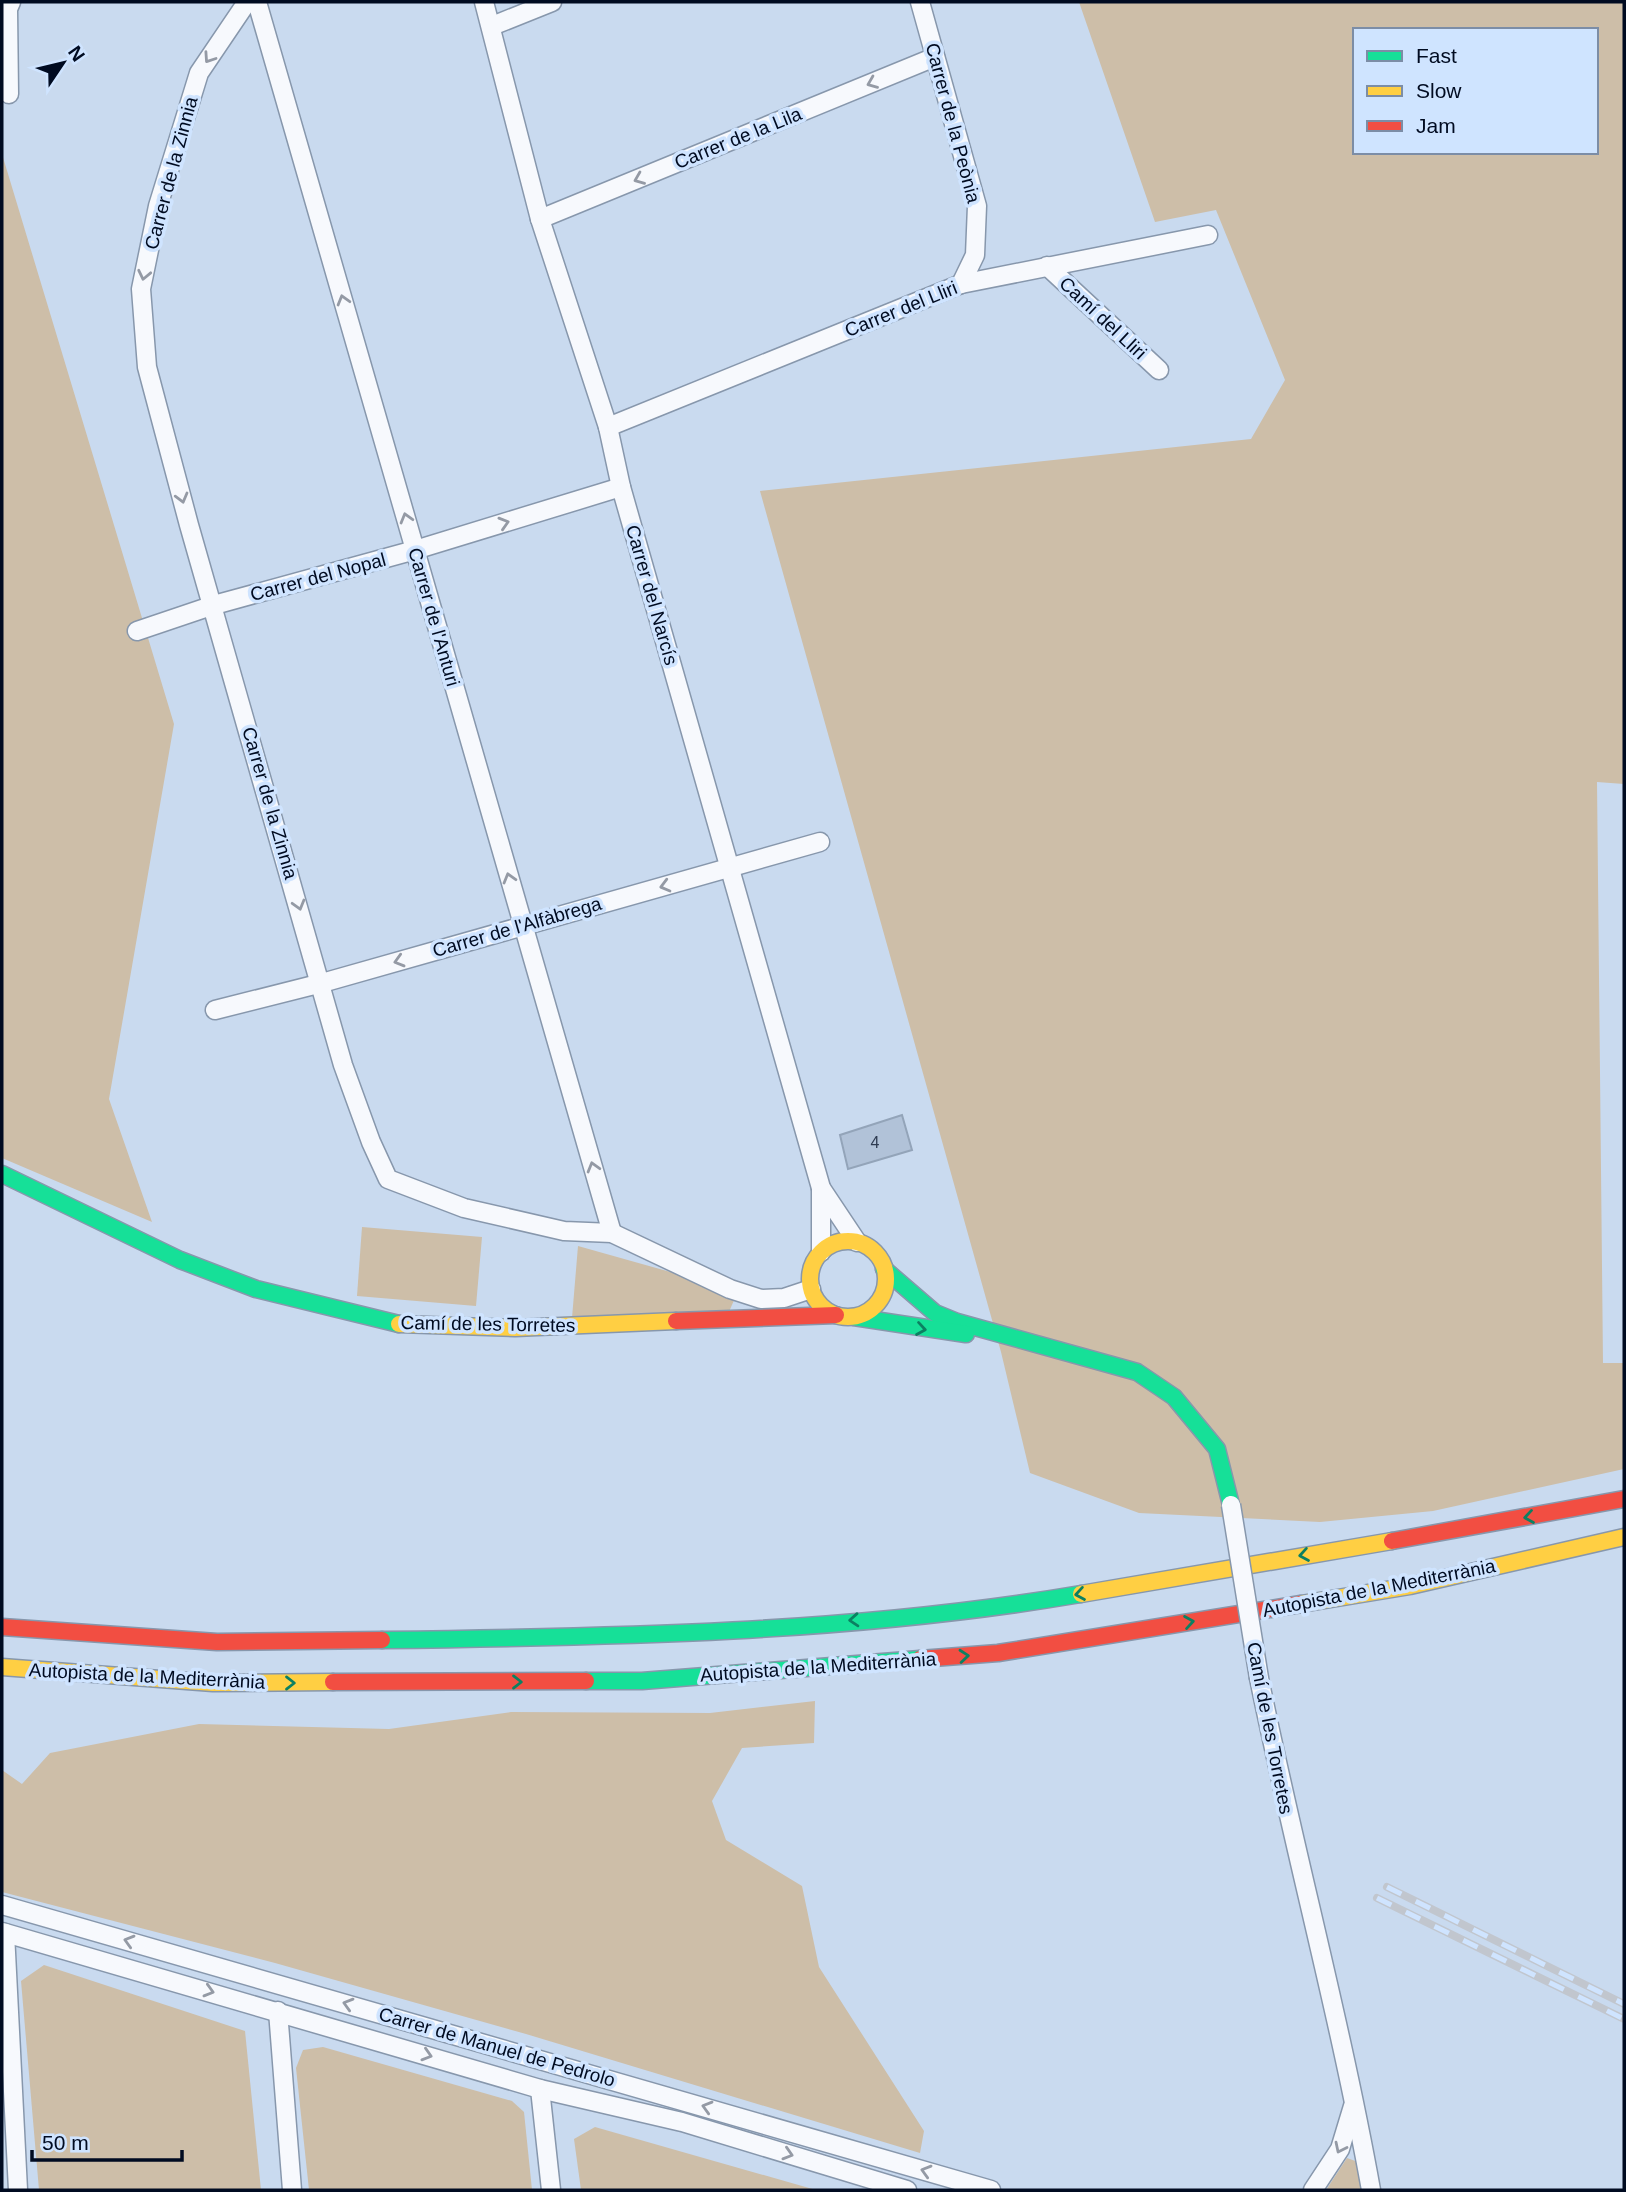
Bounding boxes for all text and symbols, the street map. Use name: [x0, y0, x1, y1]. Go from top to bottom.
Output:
north arrow: [28, 28, 98, 98]
legend: [1353, 28, 1598, 154]
street label: Carrer de la Peònia: [922, 41, 985, 206]
text: N: [64, 42, 89, 65]
text: Fast: [1416, 44, 1457, 67]
one-way arrow: [204, 51, 217, 64]
one-way arrow: [867, 75, 879, 89]
text: Slow: [1416, 79, 1462, 102]
street label: Carrer de la Zinnia: [140, 94, 202, 252]
street label: Carrer de la Lila: [671, 103, 805, 173]
text: Jam: [1416, 114, 1456, 137]
one-way arrow: [634, 171, 646, 185]
one-way arrow: [137, 269, 152, 281]
street label: Camí del Lliri: [1055, 273, 1151, 363]
street label: Carrer del Lliri: [842, 277, 960, 341]
one-way arrow: [336, 294, 351, 306]
one-way arrow: [174, 492, 188, 504]
one-way arrow: [399, 512, 414, 524]
one-way arrow: [497, 517, 509, 531]
street label: Carrer del Narcís: [622, 523, 682, 667]
street label: Carrer de l'Anturi: [404, 545, 464, 689]
street label: Carrer del Nopal: [248, 549, 388, 605]
street label: Carrer de la Zinnia: [238, 724, 302, 882]
one-way arrow: [502, 873, 517, 885]
one-way arrow: [659, 878, 671, 892]
street label: Carrer de l'Alfàbrega: [430, 893, 604, 961]
one-way arrow: [291, 898, 306, 910]
one-way arrow: [393, 953, 405, 968]
house number: 4: [871, 1134, 880, 1151]
one-way arrow: [587, 1161, 602, 1173]
street label: Camí de les Torretes: [400, 1312, 576, 1336]
one-way arrow: [916, 1321, 927, 1336]
one-way arrow: [1523, 1509, 1535, 1524]
one-way arrow: [1298, 1547, 1310, 1562]
street label: Autopista de la Mediterrània: [1261, 1555, 1498, 1621]
one-way arrow: [1074, 1585, 1086, 1600]
one-way arrow: [849, 1612, 860, 1627]
one-way arrow: [1183, 1615, 1195, 1630]
street label: Camí de les Torretes: [1243, 1640, 1297, 1816]
street label: Autopista de la Mediterrània: [699, 1648, 937, 1686]
one-way arrow: [959, 1649, 970, 1664]
street label: Autopista de la Mediterrània: [28, 1659, 266, 1693]
one-way arrow: [513, 1674, 523, 1690]
one-way arrow: [285, 1675, 296, 1691]
one-way arrow: [123, 1935, 135, 1950]
one-way arrow: [202, 1983, 214, 1998]
one-way arrow: [342, 1997, 354, 2012]
street label: Carrer de Manuel de Pedrolo: [376, 2003, 618, 2091]
one-way arrow: [421, 2047, 433, 2062]
one-way arrow: [702, 2101, 714, 2116]
scale bar: [32, 2118, 182, 2162]
text: 50 m: [42, 2131, 89, 2154]
one-way arrow: [1334, 2141, 1348, 2153]
one-way arrow: [781, 2146, 794, 2160]
one-way arrow: [920, 2165, 932, 2180]

